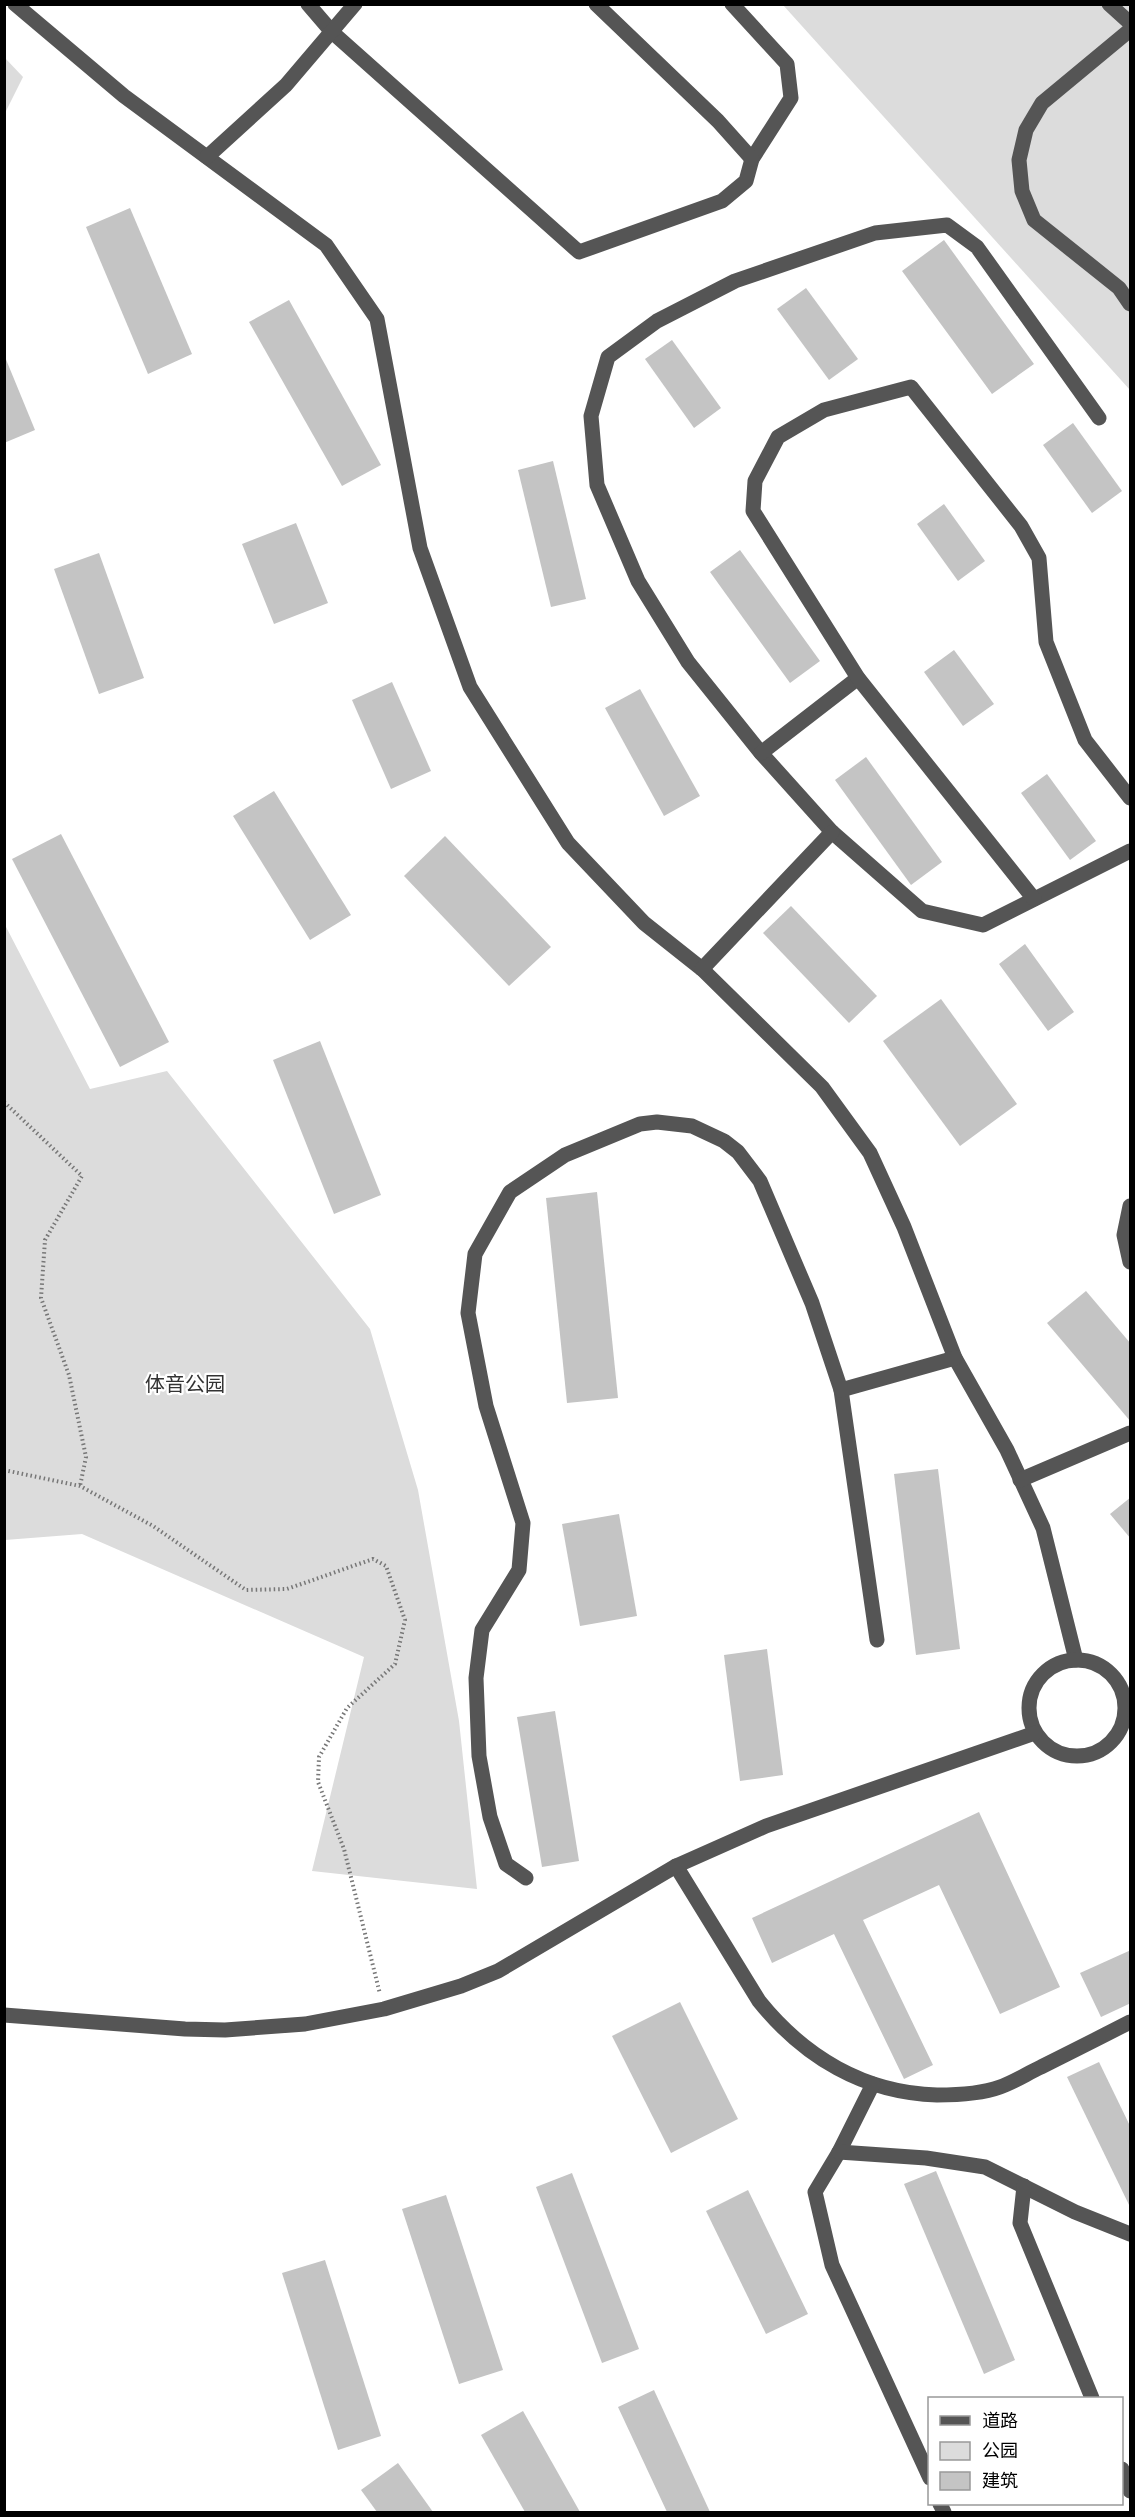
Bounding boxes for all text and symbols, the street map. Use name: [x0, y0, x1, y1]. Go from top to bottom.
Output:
park label: 体音公园: [145, 1372, 225, 1396]
legend: [928, 2397, 1123, 2505]
text: 道路: [982, 2410, 1018, 2431]
text: 公园: [982, 2440, 1018, 2461]
text: 建筑: [982, 2470, 1018, 2491]

